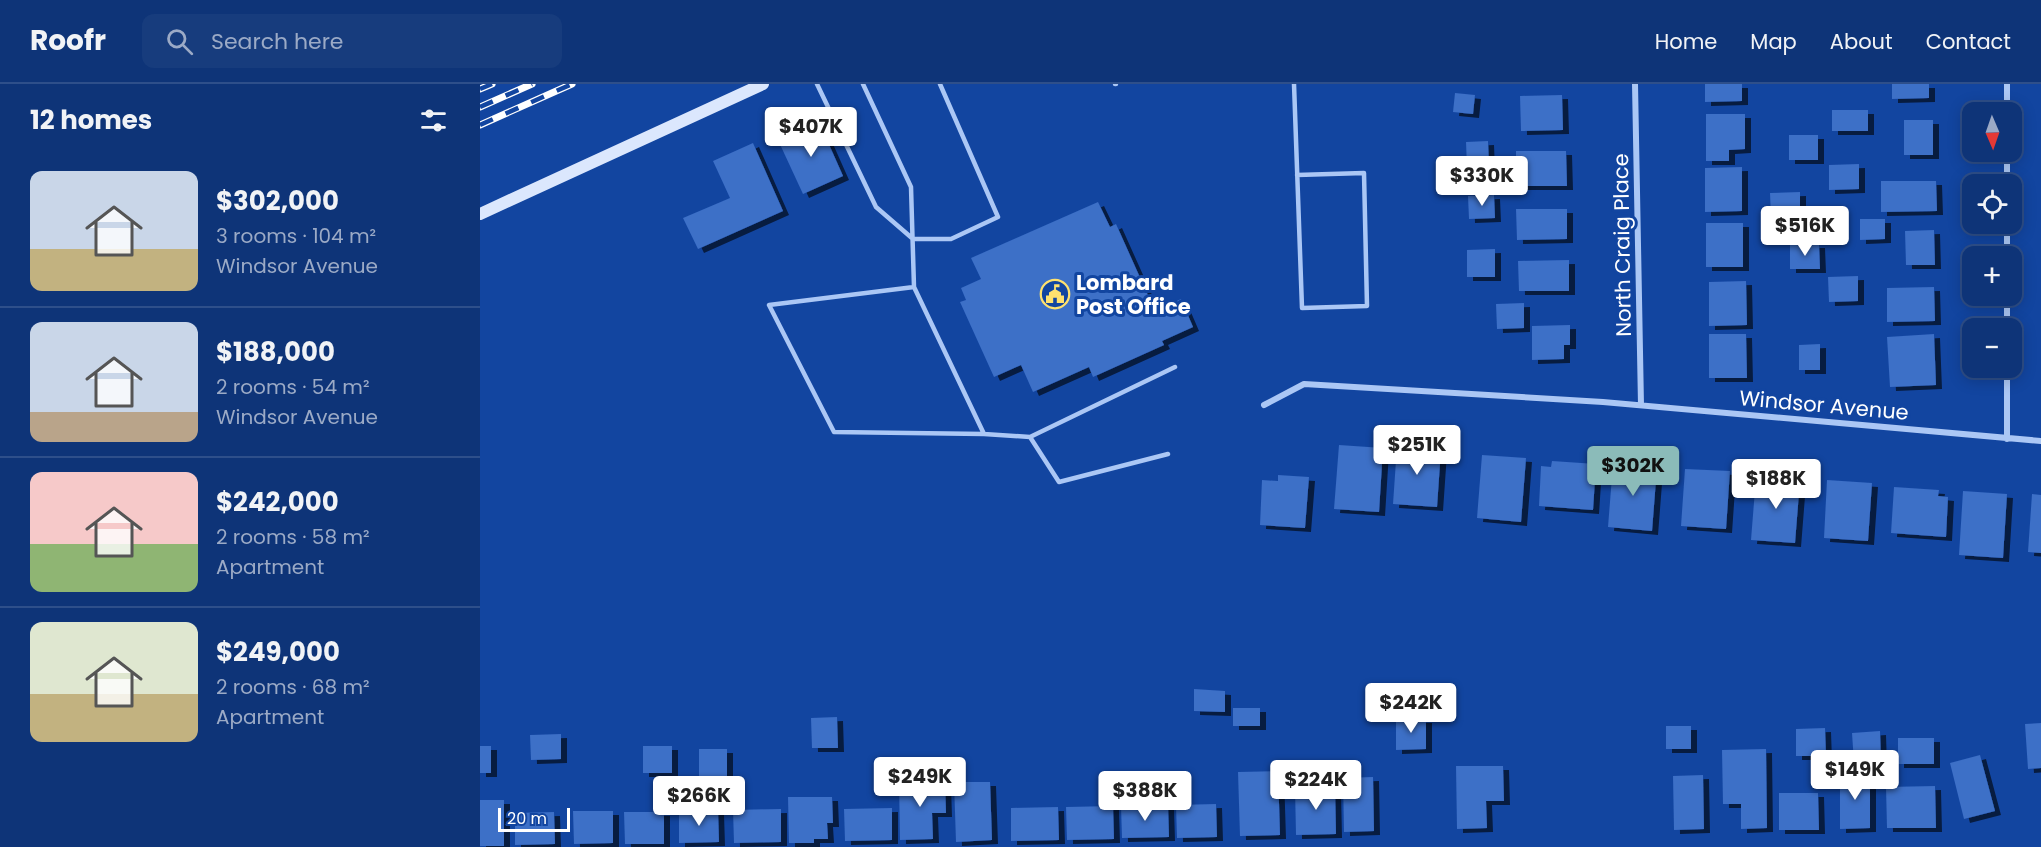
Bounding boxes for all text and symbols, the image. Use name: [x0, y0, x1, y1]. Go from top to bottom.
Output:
search box: [142, 14, 562, 68]
text: Roofr: [30, 21, 106, 60]
icon: search: [163, 25, 196, 58]
text: Search here: [211, 26, 344, 57]
text: Home: [1655, 27, 1717, 56]
text: Map: [1750, 27, 1797, 56]
text: About: [1830, 27, 1893, 56]
text: Contact: [1926, 27, 2011, 56]
text: 12 homes: [30, 102, 152, 138]
north arrow: [1962, 102, 2022, 162]
map controls: [1962, 102, 2022, 378]
icon: filters: [417, 104, 450, 137]
pin: $407K: [769, 107, 853, 158]
text: $407K: [779, 112, 843, 140]
street label: North Craig Place: [1606, 153, 1638, 337]
pin: $330K: [1440, 156, 1524, 207]
text: $330K: [1450, 161, 1514, 189]
button: locate: [1962, 174, 2022, 234]
text: $302,000: [216, 183, 339, 219]
icon: home: [78, 195, 150, 267]
pin: $516K: [1763, 206, 1847, 257]
text: $516K: [1775, 211, 1835, 239]
text: 3 rooms · 104 m²: [216, 222, 376, 250]
button: +: [1962, 246, 2022, 306]
text: Windsor Avenue: [216, 252, 378, 280]
place label: Lombard Post Office: [1076, 268, 1191, 321]
public building icon: Lombard Post Office: [1039, 278, 1071, 310]
button: −: [1962, 318, 2022, 378]
text: $188,000: [216, 334, 335, 370]
icon: home: [78, 346, 150, 418]
text: 2 rooms · 54 m²: [216, 373, 370, 401]
street label: Windsor Avenue: [1738, 383, 1910, 427]
text: Windsor Avenue: [216, 403, 378, 431]
pin: $251K: [1375, 425, 1459, 476]
text: $251K: [1387, 430, 1447, 458]
pin: $302K: [1591, 446, 1675, 497]
text: $302K: [1601, 451, 1665, 479]
pin: $188K: [1734, 459, 1818, 510]
text: $188K: [1746, 464, 1806, 492]
text: $242,000: [216, 484, 339, 520]
icon: home: [78, 496, 150, 568]
text: 2 rooms · 58 m²: [216, 523, 370, 551]
text: Apartment: [216, 553, 324, 581]
text: $249,000: [216, 634, 340, 670]
icon: home: [78, 646, 150, 718]
text: 2 rooms · 68 m²: [216, 673, 370, 701]
pin: $242K: [1369, 683, 1453, 734]
text: $242K: [1379, 688, 1443, 716]
text: Apartment: [216, 703, 324, 731]
pin: $149K: [1813, 750, 1897, 801]
text: $149K: [1825, 755, 1885, 783]
pin: $249K: [878, 757, 962, 808]
pin: $224K: [1274, 760, 1358, 811]
text: $249K: [888, 762, 952, 790]
text: $224K: [1284, 765, 1348, 793]
pin: $388K: [1103, 771, 1187, 822]
pin: $266K: [657, 776, 741, 827]
text: $388K: [1112, 776, 1178, 804]
text: $266K: [667, 781, 731, 809]
scale bar: [498, 805, 570, 832]
text: 20 m: [507, 807, 547, 830]

